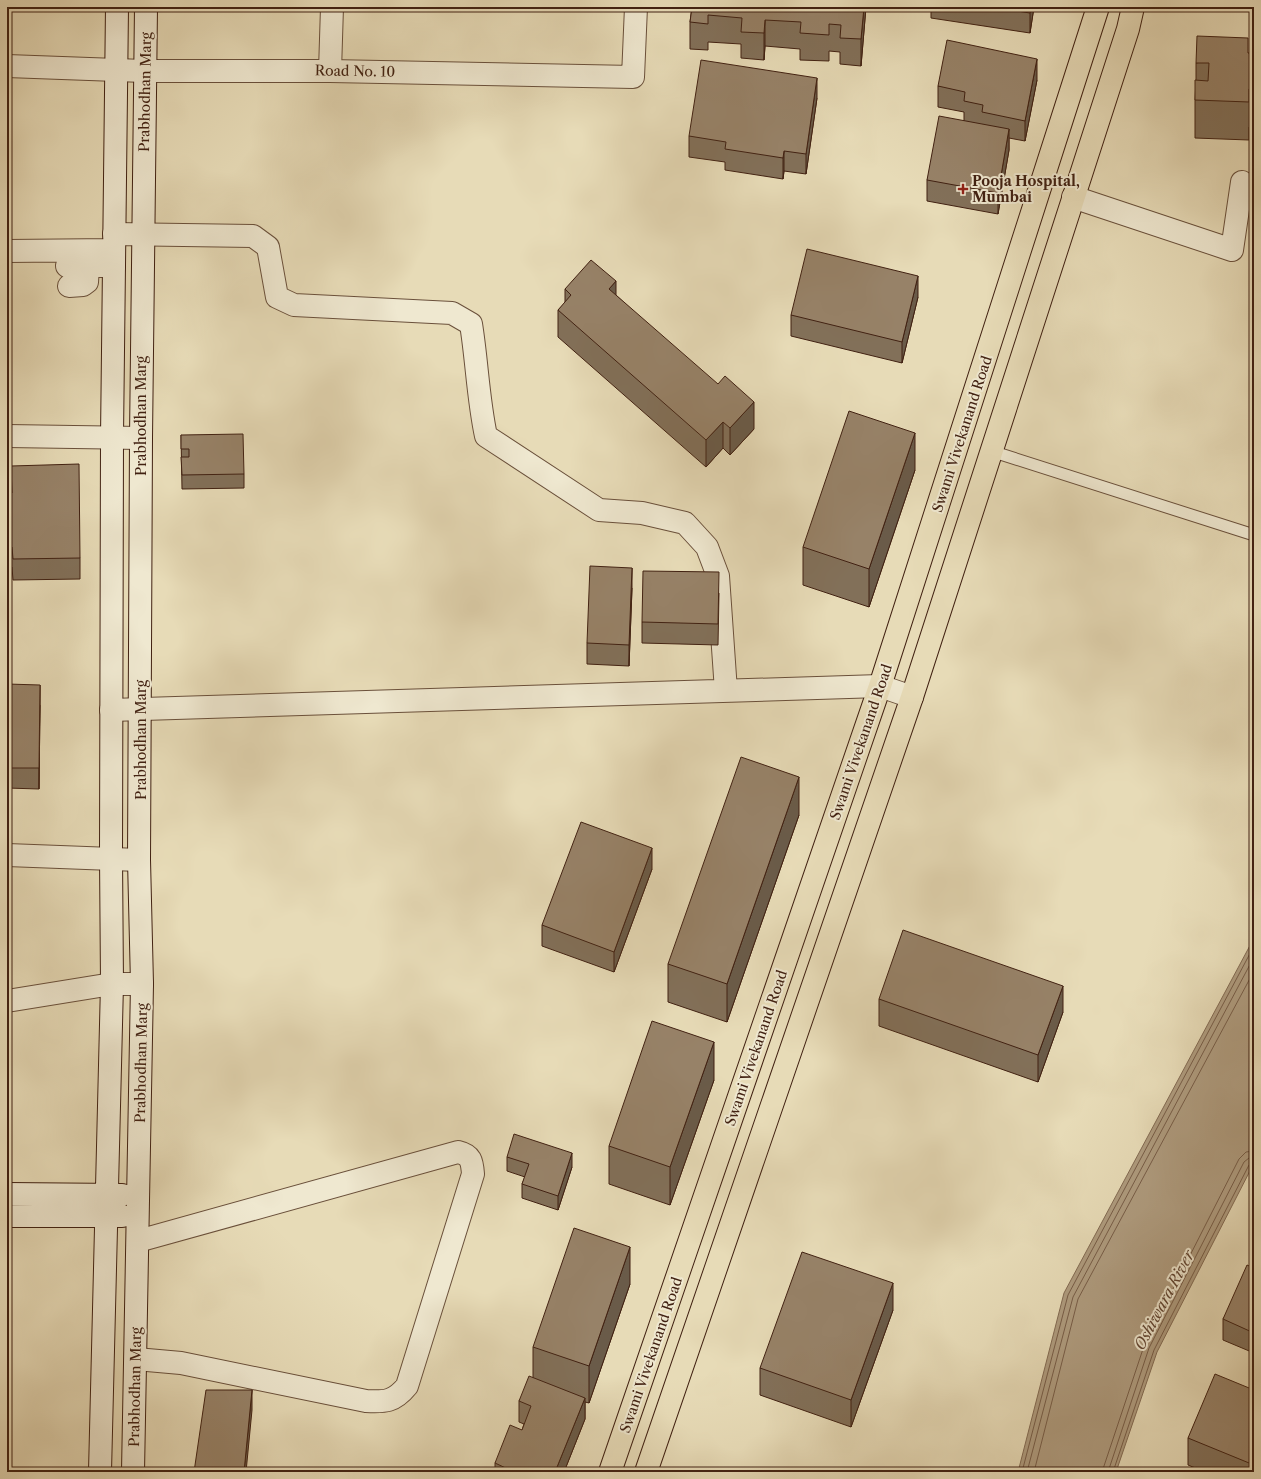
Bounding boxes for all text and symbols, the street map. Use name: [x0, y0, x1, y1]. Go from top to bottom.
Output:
street label: Prabhodhan Marg: [135, 31, 155, 152]
street label: Road No. 10: [315, 61, 395, 81]
place label: Pooja Hospital, Mumbai: [972, 172, 1080, 206]
marker: Pooja Hospital, Mumbai: [957, 183, 969, 195]
street label: Swami Vivekanand Road: [928, 353, 996, 515]
street label: Prabhodhan Marg: [132, 355, 150, 476]
street label: Swami Vivekanand Road: [826, 661, 896, 822]
street label: Prabhodhan Marg: [132, 679, 150, 800]
street label: Swami Vivekanand Road: [721, 967, 791, 1128]
street label: Prabhodhan Marg: [131, 1002, 151, 1123]
water label: Oshiwara River: [1130, 1246, 1199, 1353]
street label: Swami Vivekanand Road: [616, 1274, 686, 1435]
street label: Prabhodhan Marg: [125, 1326, 145, 1447]

